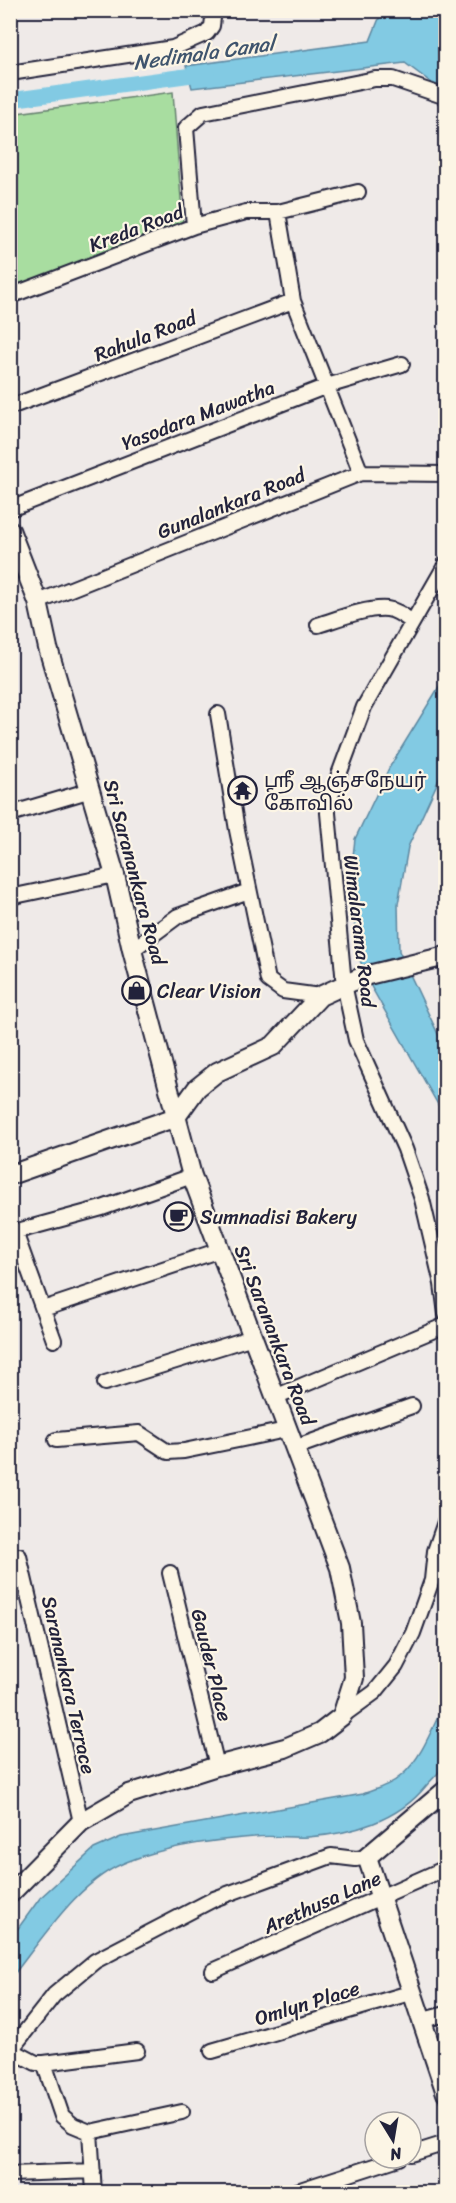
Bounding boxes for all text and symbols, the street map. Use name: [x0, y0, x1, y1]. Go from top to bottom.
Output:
water label: Nedimala Canal: [131, 24, 282, 82]
street label: Kreda Road: [84, 194, 190, 263]
street label: Rahula Road: [89, 300, 203, 372]
street label: Yasodara Mawatha: [116, 370, 280, 461]
street label: Gunalankara Road: [152, 457, 312, 549]
place label: ஸ்ரீ ஆஞ்சநேயர் கோவில்: [264, 763, 427, 821]
street label: Sri Saranankara Road: [93, 775, 177, 970]
temple icon: ஸ்ரீ ஆஞ்சநேயர் கோவில்: [227, 775, 259, 807]
street label: Wimalarama Road: [333, 853, 386, 1011]
place label: Clear Vision: [157, 974, 261, 1009]
shop icon: Clear Vision: [120, 975, 152, 1007]
place label: Sumnadisi Bakery: [200, 1200, 358, 1235]
cafe icon: Sumnadisi Bakery: [163, 1201, 195, 1233]
street label: Sri Saranankara Road: [224, 1240, 326, 1432]
street label: Saranankara Terrace: [31, 1592, 106, 1778]
street label: Gauder Place: [181, 1605, 242, 1725]
street label: Arethusa Lane: [256, 1861, 387, 1945]
street label: Omlyn Place: [250, 1971, 364, 2036]
north arrow: [363, 2110, 423, 2170]
text: N: [387, 2139, 405, 2170]

